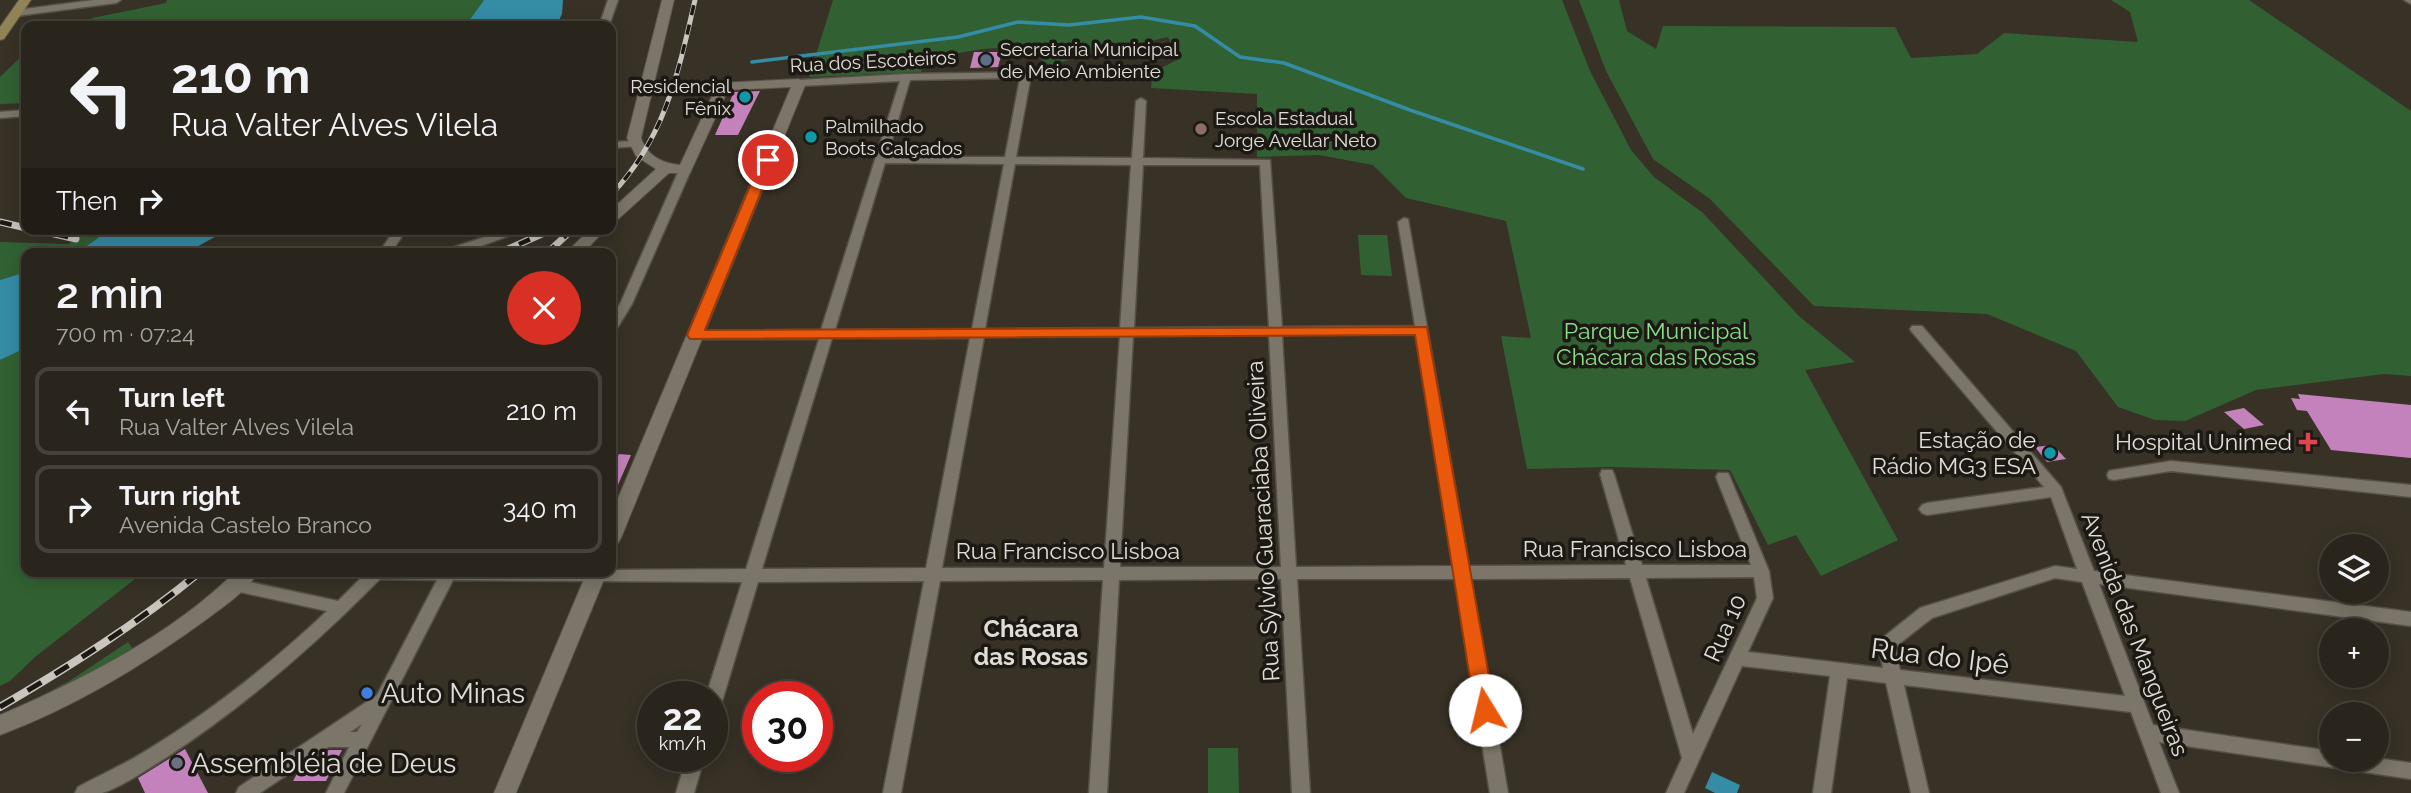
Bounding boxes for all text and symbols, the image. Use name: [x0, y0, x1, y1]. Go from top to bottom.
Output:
place label: Secretaria Municipal de Meio Ambiente: [1000, 38, 1179, 82]
street label: Rua dos Escoteiros: [789, 46, 957, 76]
text: 210 m: [171, 47, 310, 104]
icon: left: [56, 49, 147, 140]
marker: Secretaria Municipal de Meio Ambiente: [978, 52, 994, 68]
place label: Residencial Fênix: [630, 75, 732, 119]
marker: Residencial Fênix: [737, 89, 753, 105]
text: Rua Valter Alves Vilela: [171, 106, 498, 143]
place label: Escola Estadual Jorge Avellar Neto: [1215, 107, 1377, 151]
place label: Palmilhado Boots Calçados: [825, 115, 962, 159]
marker: Escola Estadual Jorge Avellar Neto: [1193, 121, 1209, 137]
marker: Palmilhado Boots Calçados: [803, 129, 819, 145]
pin: [738, 130, 798, 190]
icon: arrive: [749, 141, 787, 179]
icon: right: [131, 182, 169, 220]
text: Then: [56, 186, 117, 216]
text: 2 min: [56, 269, 164, 318]
button: close: [507, 271, 581, 345]
park label: Parque Municipal Chácara das Rosas: [1556, 317, 1756, 370]
text: 700 m · 07:24: [56, 320, 195, 347]
street label: Rua Sylvio Guaraciaba Oliveira: [1241, 360, 1284, 682]
text: Turn left: [119, 383, 225, 413]
icon: left: [60, 392, 98, 430]
text: 210 m: [506, 396, 577, 426]
text: Rua Valter Alves Vilela: [119, 413, 354, 440]
place label: Estação de Rádio MG3 ESA: [1872, 426, 2036, 479]
place label: Hospital Unimed: [2115, 428, 2292, 455]
marker: Hospital Unimed: [2298, 432, 2318, 452]
marker: Estação de Rádio MG3 ESA: [2042, 445, 2058, 461]
text: Turn right: [119, 481, 240, 511]
icon: right: [60, 490, 98, 528]
text: 340 m: [502, 494, 577, 524]
street label: Avenida das Mangueiras: [2076, 508, 2195, 760]
text: Avenida Castelo Branco: [119, 511, 372, 538]
map controls: [2319, 534, 2389, 772]
button: layers: [2319, 534, 2389, 604]
street label: Rua Francisco Lisboa: [1523, 535, 1747, 562]
street label: Rua Francisco Lisboa: [956, 537, 1180, 564]
street label: Rua 10: [1698, 590, 1751, 666]
district label: Chácara das Rosas: [974, 614, 1088, 671]
button: +: [2319, 618, 2389, 688]
street label: Rua do Ipê: [1869, 632, 2011, 681]
position arrow: [1448, 673, 1522, 747]
place label: Auto Minas: [381, 677, 525, 710]
speed limit sign: 30: [742, 681, 833, 772]
marker: Auto Minas: [359, 685, 375, 701]
text: 22: [663, 697, 702, 738]
button: −: [2319, 702, 2389, 772]
text: km/h: [659, 733, 706, 754]
place label: Assembléia de Deus: [191, 747, 456, 780]
marker: Assembléia de Deus: [169, 755, 185, 771]

